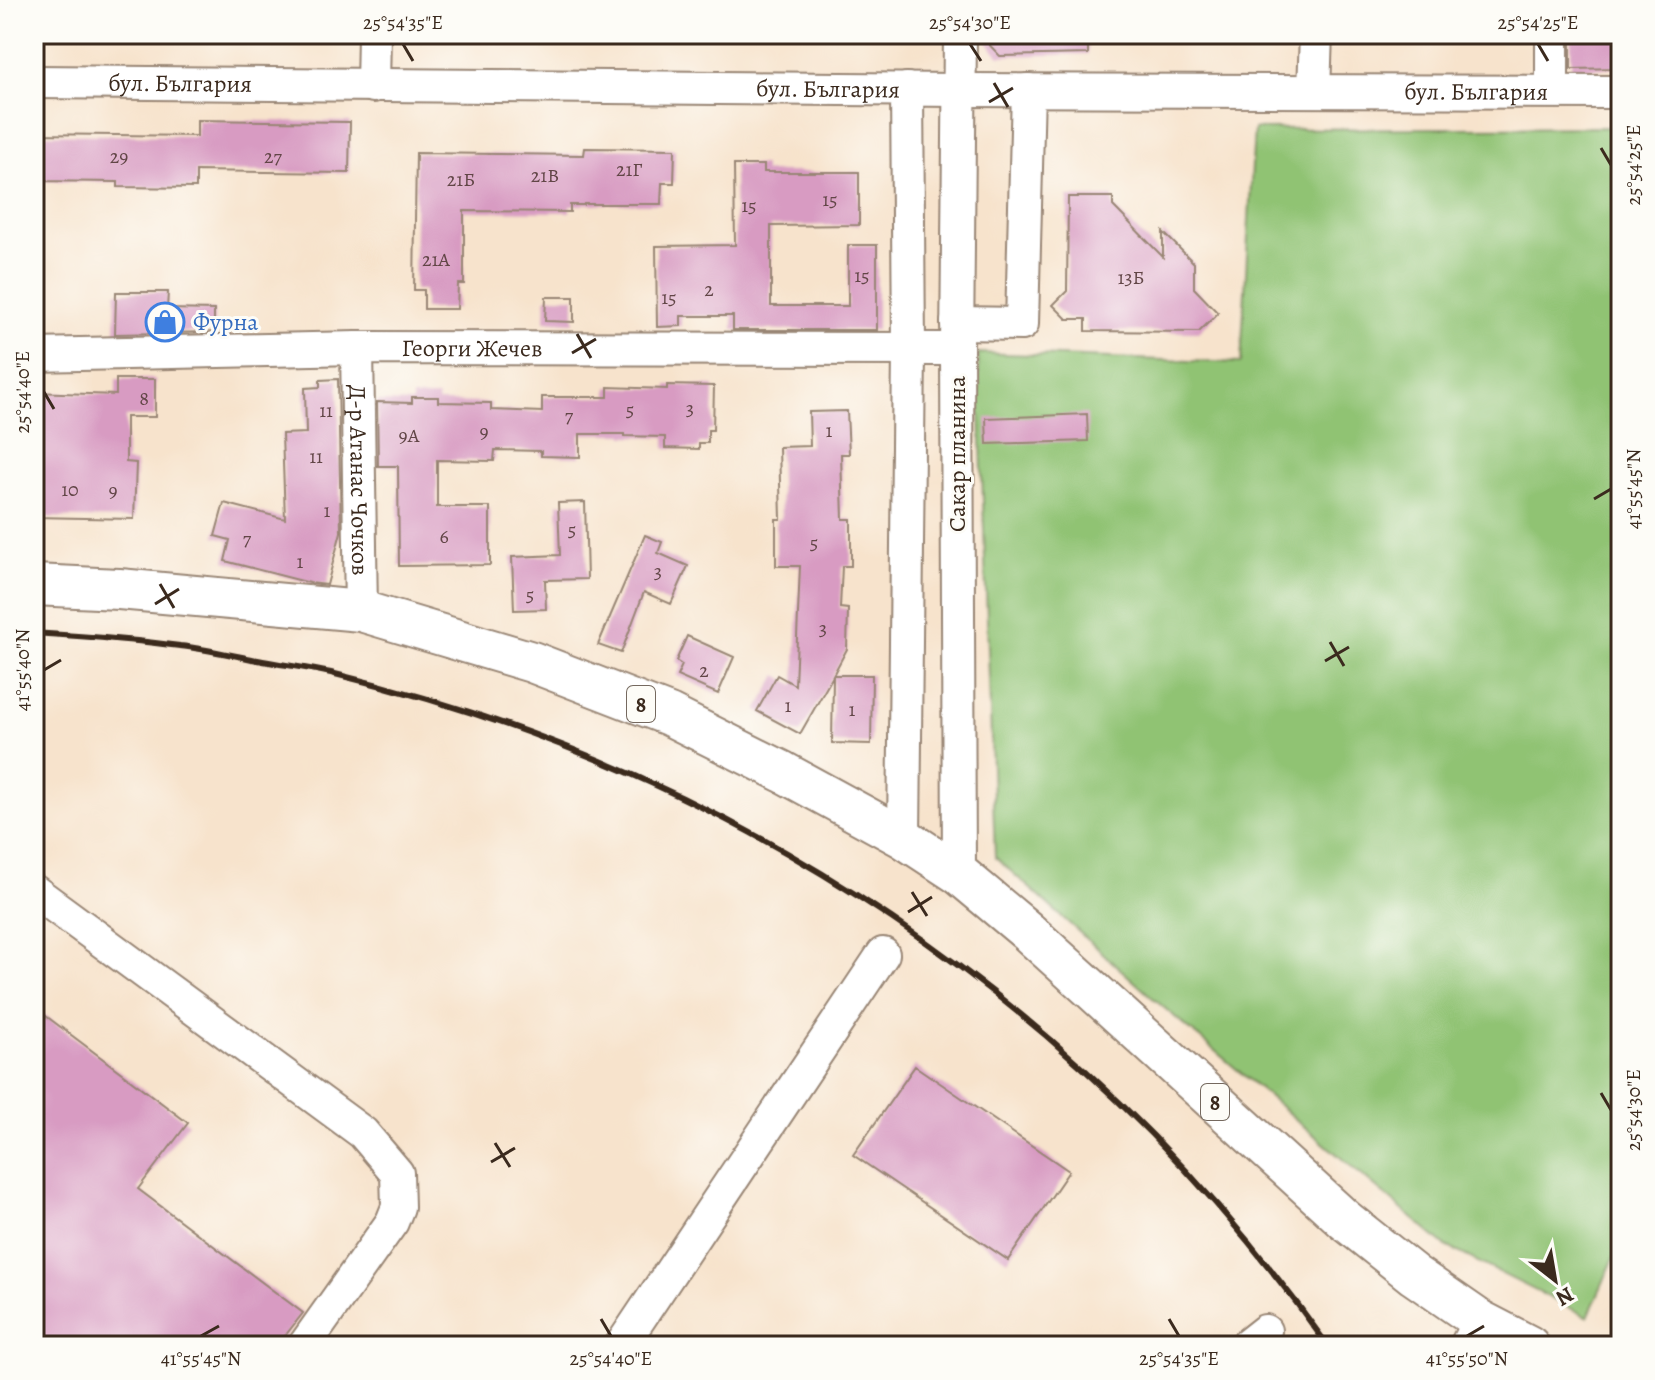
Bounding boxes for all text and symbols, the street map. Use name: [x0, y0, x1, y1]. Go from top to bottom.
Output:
text: 25°54'35"E: [363, 9, 443, 36]
text: 25°54'30"E: [929, 9, 1011, 36]
text: 25°54'25"E: [1497, 9, 1579, 36]
street label: бул. България: [108, 67, 252, 100]
street label: бул. България: [756, 72, 900, 105]
street label: бул. България: [1404, 75, 1548, 108]
text: 25°54'25"E: [1620, 124, 1647, 206]
house number: 29: [110, 143, 128, 170]
house number: 27: [264, 143, 283, 170]
house number: 21Г: [616, 156, 642, 183]
house number: 21В: [531, 162, 559, 189]
house number: 21Б: [447, 166, 475, 193]
house number: 15: [822, 186, 838, 213]
house number: 15: [741, 192, 757, 219]
house number: 21А: [422, 246, 450, 273]
house number: 15: [854, 262, 870, 289]
house number: 13Б: [1117, 264, 1145, 291]
house number: 2: [704, 276, 714, 303]
house number: 15: [661, 284, 677, 311]
shop icon: Фурна: [144, 301, 186, 343]
place label: Фурна: [193, 306, 258, 338]
street label: Георги Жечев: [402, 332, 542, 364]
text: 25°54'40"E: [9, 351, 36, 433]
street label: Сакар планина: [941, 376, 973, 532]
street label: Д-р Атанас Чочков: [342, 384, 376, 576]
house number: 8: [139, 385, 149, 412]
house number: 3: [686, 395, 694, 422]
house number: 5: [626, 396, 634, 423]
house number: 11: [319, 397, 333, 424]
house number: 7: [565, 402, 574, 429]
house number: 1: [826, 417, 833, 444]
house number: 9: [479, 418, 489, 445]
house number: 9А: [399, 422, 420, 449]
house number: 11: [309, 443, 323, 470]
text: 41°55'45"N: [1620, 449, 1647, 529]
house number: 10: [61, 476, 79, 503]
house number: 9: [108, 477, 118, 504]
house number: 1: [324, 497, 331, 524]
house number: 5: [568, 516, 576, 543]
house number: 6: [439, 523, 449, 550]
house number: 7: [243, 525, 252, 552]
house number: 5: [810, 529, 818, 556]
house number: 1: [297, 548, 304, 575]
house number: 3: [654, 558, 662, 585]
house number: 5: [526, 581, 534, 608]
house number: 3: [819, 615, 827, 642]
text: 41°55'40"N: [9, 629, 36, 711]
house number: 2: [699, 657, 709, 684]
road number: 8: [627, 686, 655, 722]
house number: 1: [785, 692, 792, 719]
house number: 1: [849, 696, 856, 723]
text: 25°54'30"E: [1620, 1069, 1647, 1151]
road number: 8: [1201, 1084, 1229, 1120]
north arrow: [1515, 1240, 1595, 1320]
text: N: [1550, 1279, 1579, 1313]
text: 41°55'45"N: [161, 1345, 241, 1372]
text: 25°54'40"E: [570, 1345, 652, 1372]
text: 25°54'35"E: [1139, 1345, 1219, 1372]
text: 41°55'50"N: [1426, 1345, 1508, 1372]

